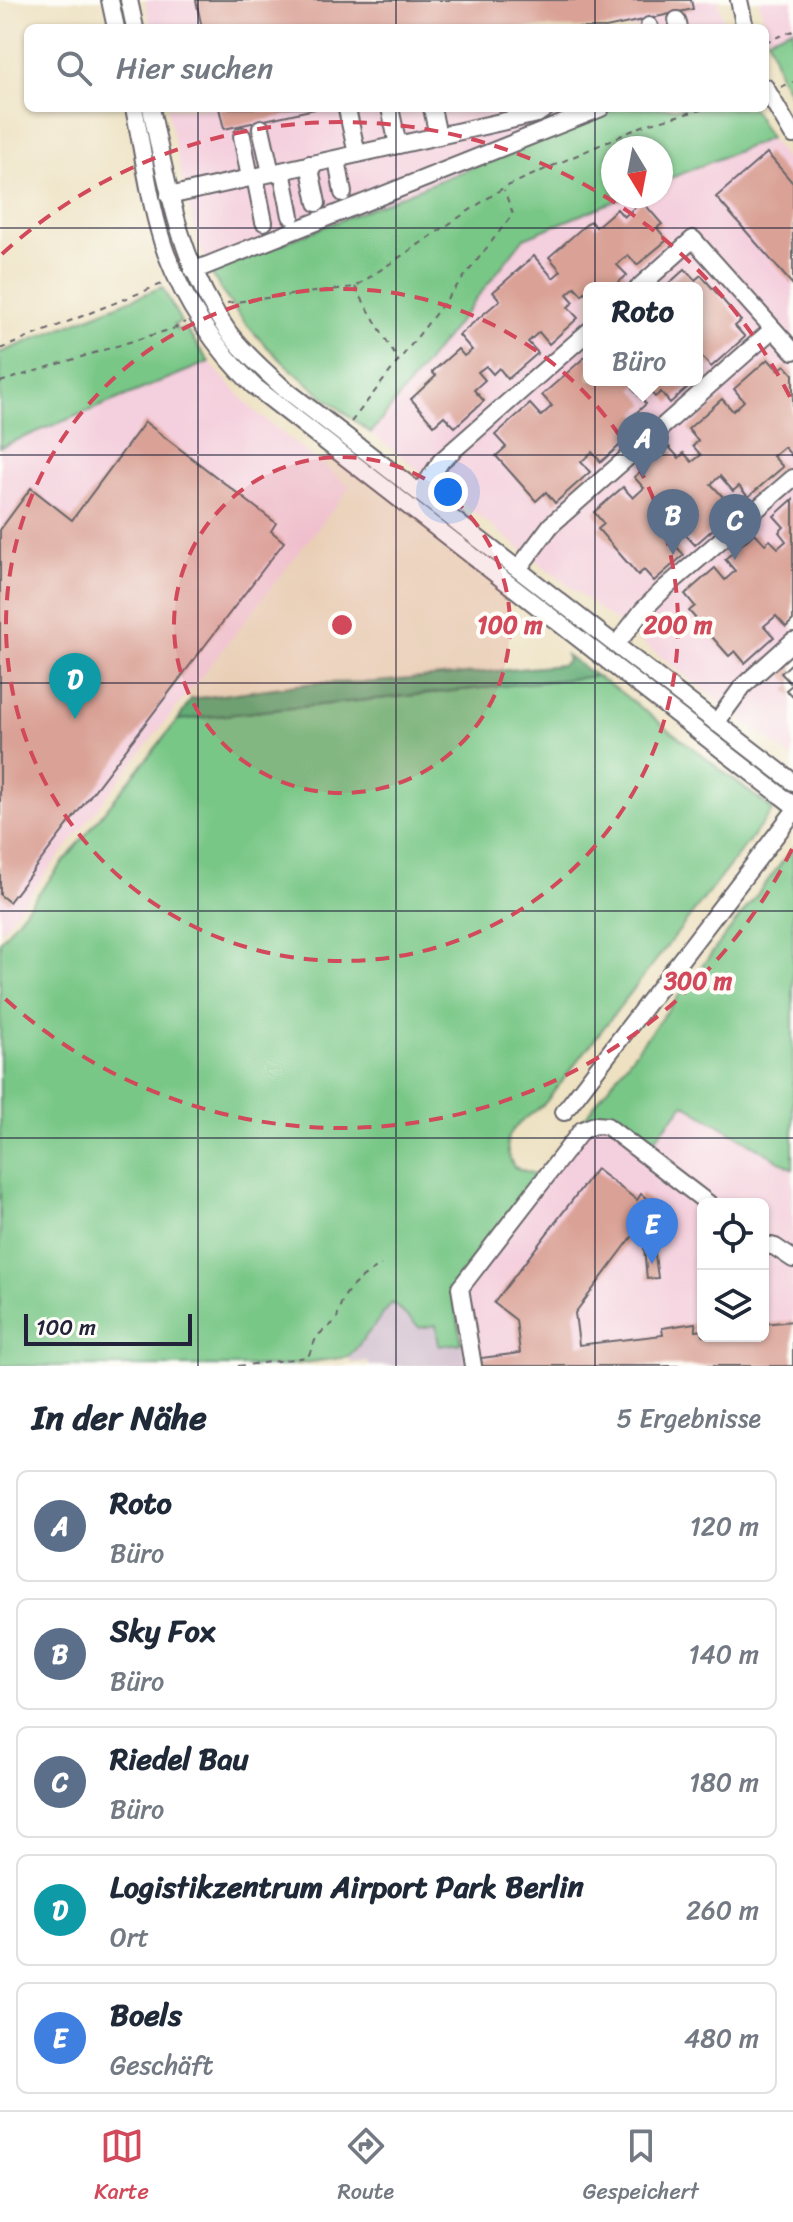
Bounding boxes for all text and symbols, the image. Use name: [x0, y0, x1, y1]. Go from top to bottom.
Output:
search box: [24, 24, 769, 112]
text: Hier suchen: [116, 41, 273, 95]
icon: search: [52, 46, 96, 90]
north arrow: [601, 136, 673, 208]
popup: [583, 282, 703, 386]
text: Roto: [612, 284, 674, 338]
text: Büro: [612, 338, 666, 384]
pin: A: [617, 412, 669, 478]
your location: [428, 472, 468, 512]
pin: B: [647, 489, 699, 555]
pin: C: [709, 494, 761, 560]
text: 100 m: [477, 604, 543, 646]
text: 200 m: [643, 604, 713, 646]
centre of rings: [328, 611, 356, 639]
pin: D: [49, 653, 101, 719]
text: 300 m: [663, 960, 733, 1002]
pin: E: [626, 1198, 678, 1264]
map controls: [697, 1198, 769, 1342]
button: locate: [697, 1198, 769, 1270]
button: layers: [697, 1270, 769, 1342]
text: 100 m: [36, 1308, 96, 1347]
scale bar: [24, 1310, 192, 1346]
text: In der Nähe: [32, 1388, 207, 1448]
text: 5 Ergebnisse: [617, 1395, 761, 1441]
text: Roto: [110, 1476, 172, 1530]
text: A: [51, 1503, 69, 1549]
text: 120 m: [690, 1503, 759, 1549]
text: Büro: [110, 1530, 164, 1576]
text: Sky Fox: [110, 1604, 215, 1658]
text: B: [52, 1631, 68, 1677]
text: 140 m: [688, 1631, 759, 1677]
text: Büro: [110, 1658, 164, 1704]
text: Riedel Bau: [110, 1732, 249, 1786]
text: C: [52, 1759, 68, 1805]
text: 180 m: [689, 1759, 759, 1805]
text: Büro: [110, 1786, 164, 1832]
text: Logistikzentrum Airport Park Berlin: [110, 1860, 584, 1914]
text: D: [52, 1887, 68, 1933]
text: 260 m: [686, 1887, 759, 1933]
text: Ort: [110, 1914, 149, 1960]
text: Boels: [110, 1988, 182, 2042]
text: E: [53, 2015, 67, 2061]
text: 480 m: [684, 2015, 759, 2061]
text: Geschäft: [110, 2042, 213, 2088]
tab: Karte: [94, 2124, 149, 2211]
tab: Route: [337, 2124, 394, 2211]
tab: Gespeichert: [583, 2124, 699, 2211]

